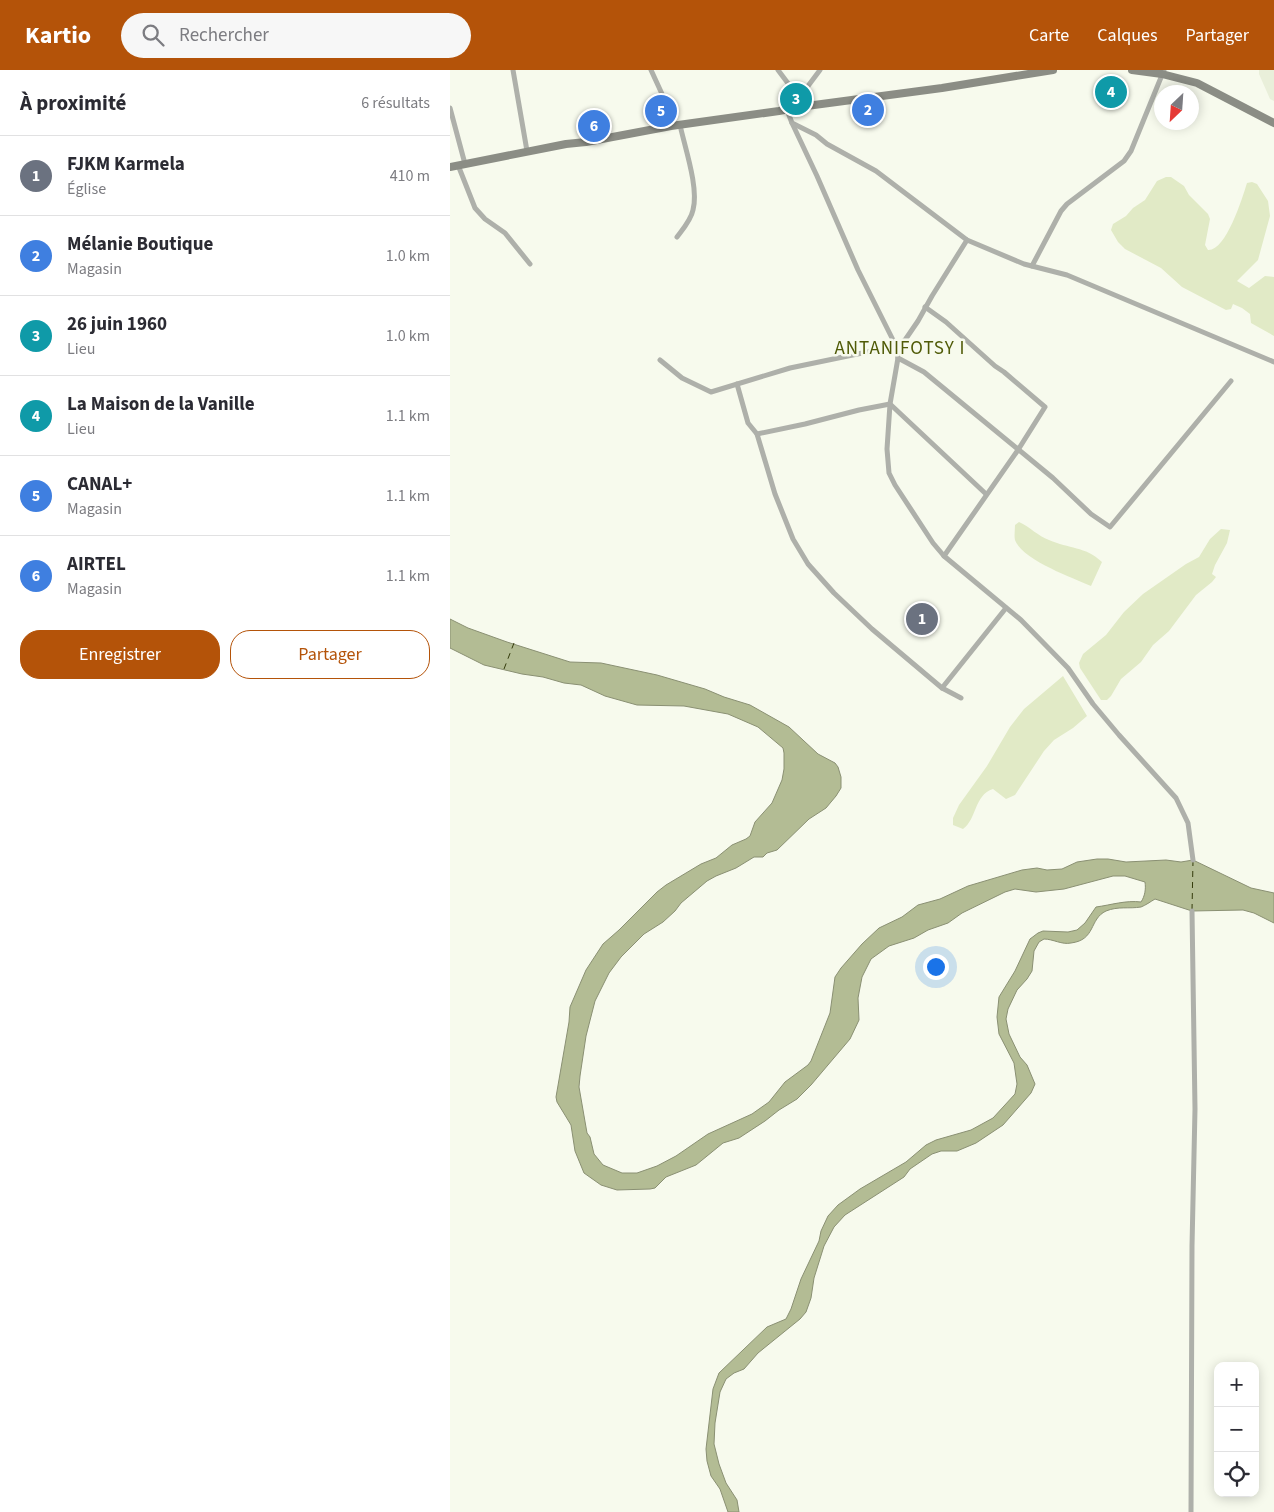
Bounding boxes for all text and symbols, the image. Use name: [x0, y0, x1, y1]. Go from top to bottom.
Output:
search box: [121, 13, 471, 58]
text: Kartio: [25, 18, 91, 53]
icon: search: [139, 21, 167, 49]
text: Rechercher: [179, 22, 269, 49]
text: Carte: [1029, 23, 1069, 48]
text: Calques: [1097, 23, 1157, 48]
text: Partager: [1185, 23, 1249, 48]
pin: 4: [1095, 73, 1127, 111]
pin: 3: [780, 80, 812, 118]
north arrow: [1154, 85, 1199, 130]
text: À proximité: [20, 88, 126, 118]
pin: 2: [852, 91, 884, 129]
text: 6 résultats: [361, 92, 430, 114]
pin: 5: [645, 92, 677, 130]
pin: 6: [578, 107, 610, 145]
text: FJKM Karmela: [67, 151, 185, 178]
text: 1: [32, 165, 40, 187]
text: 410 m: [390, 165, 430, 187]
text: Église: [67, 178, 106, 200]
text: Mélanie Boutique: [67, 231, 213, 258]
text: 2: [32, 245, 40, 267]
text: 1.0 km: [386, 245, 430, 267]
text: Magasin: [67, 258, 122, 280]
text: 26 juin 1960: [67, 311, 167, 338]
text: 3: [32, 325, 40, 347]
text: 1.0 km: [386, 325, 430, 347]
district label: ANTANIFOTSY I: [834, 335, 966, 362]
text: Lieu: [67, 338, 95, 360]
text: La Maison de la Vanille: [67, 391, 255, 418]
text: 4: [32, 405, 40, 427]
text: 1.1 km: [386, 405, 430, 427]
text: Lieu: [67, 418, 95, 440]
text: CANAL+: [67, 471, 132, 498]
text: 5: [32, 485, 40, 507]
text: 1.1 km: [386, 485, 430, 507]
text: Magasin: [67, 498, 122, 520]
text: AIRTEL: [67, 551, 126, 578]
text: 6: [32, 565, 40, 587]
text: 1.1 km: [386, 565, 430, 587]
text: Magasin: [67, 578, 122, 600]
pin: 1: [906, 600, 938, 638]
button: Enregistrer: [20, 630, 220, 679]
button: Partager: [230, 630, 430, 679]
your location: [923, 954, 949, 980]
map controls: [1214, 1362, 1259, 1497]
button: +: [1214, 1362, 1259, 1407]
button: −: [1214, 1407, 1259, 1452]
button: locate: [1214, 1452, 1259, 1497]

